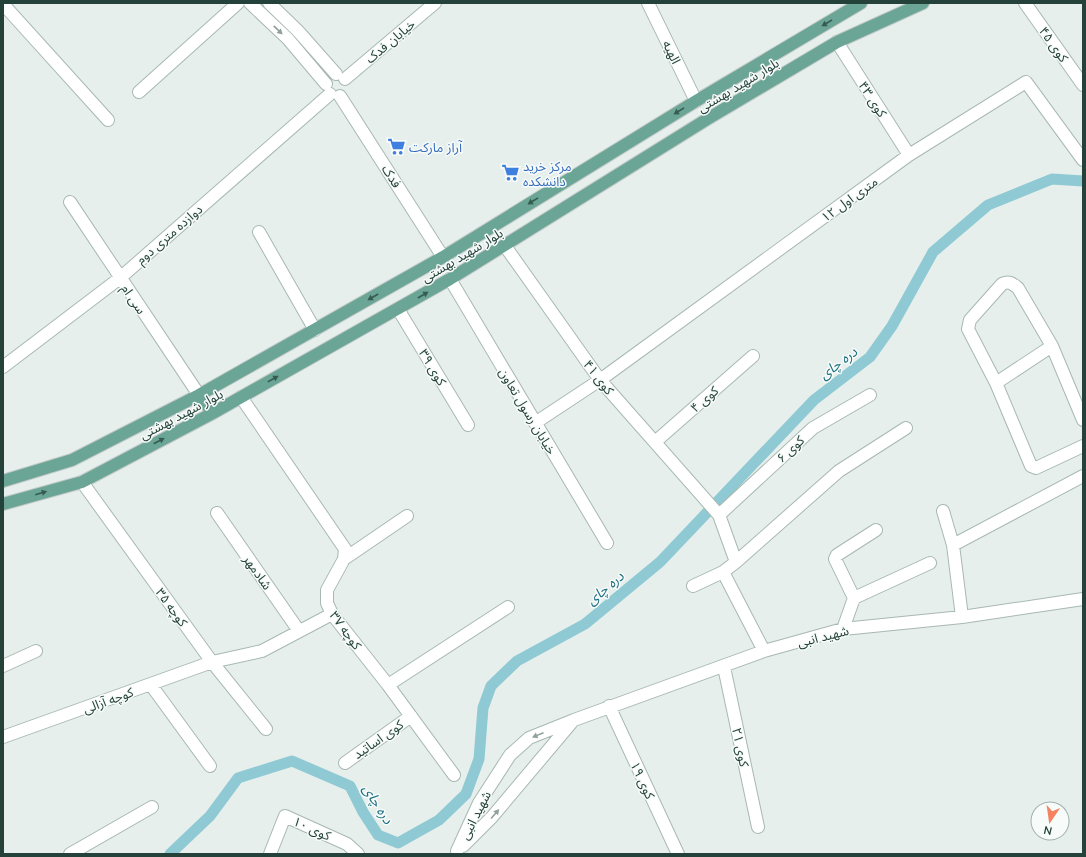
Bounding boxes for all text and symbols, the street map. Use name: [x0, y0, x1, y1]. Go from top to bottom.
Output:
street label: خیابان فدک: [362, 15, 420, 68]
one-way arrow: [821, 19, 833, 26]
street label: کوی ۴۵: [1034, 23, 1072, 66]
one-way arrow: [273, 25, 283, 35]
street label: الهیه: [658, 38, 685, 67]
street label: بلوار شهید بهشتی: [694, 54, 783, 117]
street label: کوی ۴۳: [854, 78, 891, 122]
one-way arrow: [673, 107, 685, 114]
supermarket icon: آراز مارکت: [386, 137, 406, 157]
place label: آراز مارکت: [409, 139, 463, 157]
place label: مرکز خرید دانشکده: [523, 158, 572, 191]
street label: فدک: [377, 162, 405, 192]
supermarket icon: مرکز خرید دانشکده: [500, 163, 520, 183]
street label: ۱۲ متری اول: [818, 173, 882, 227]
one-way arrow: [527, 198, 539, 205]
street label: دوازده متری دوم: [133, 201, 207, 269]
street label: بلوار شهید بهشتی: [418, 224, 507, 287]
street label: سی ام: [117, 281, 150, 318]
one-way arrow: [417, 291, 429, 298]
one-way arrow: [368, 293, 379, 300]
water label: دره چای: [815, 343, 862, 384]
street label: کوی ۳۹: [414, 346, 450, 390]
street label: کوی ۴۱: [579, 356, 618, 399]
street label: خیابان رسول تعاون: [494, 365, 560, 458]
one-way arrow: [267, 375, 279, 382]
street label: کوی ۴: [687, 382, 723, 417]
street label: بلوار شهید بهشتی: [137, 385, 226, 444]
street label: کوی ۶: [773, 432, 809, 467]
one-way arrow: [153, 438, 165, 445]
one-way arrow: [35, 490, 47, 496]
street label: شادمهر: [238, 551, 276, 594]
water label: دره چای: [583, 567, 628, 610]
street label: کوچه ۳۵: [151, 585, 192, 631]
street label: کوچه ۳۷: [325, 608, 366, 654]
street label: شهید انبی: [796, 622, 851, 652]
street label: کوچه آزالی: [81, 683, 137, 718]
street label: کوی اساتید: [350, 716, 408, 764]
street label: کوی ۲۱: [727, 726, 753, 769]
one-way arrow: [532, 732, 544, 738]
street label: کوی ۱۹: [626, 759, 659, 803]
water label: دره چای: [358, 781, 397, 828]
street label: شهید انبی: [456, 788, 496, 843]
north arrow: [1030, 801, 1070, 841]
one-way arrow: [490, 809, 500, 819]
street label: کوی ۱۰: [290, 813, 334, 845]
text: N: [1042, 822, 1054, 838]

